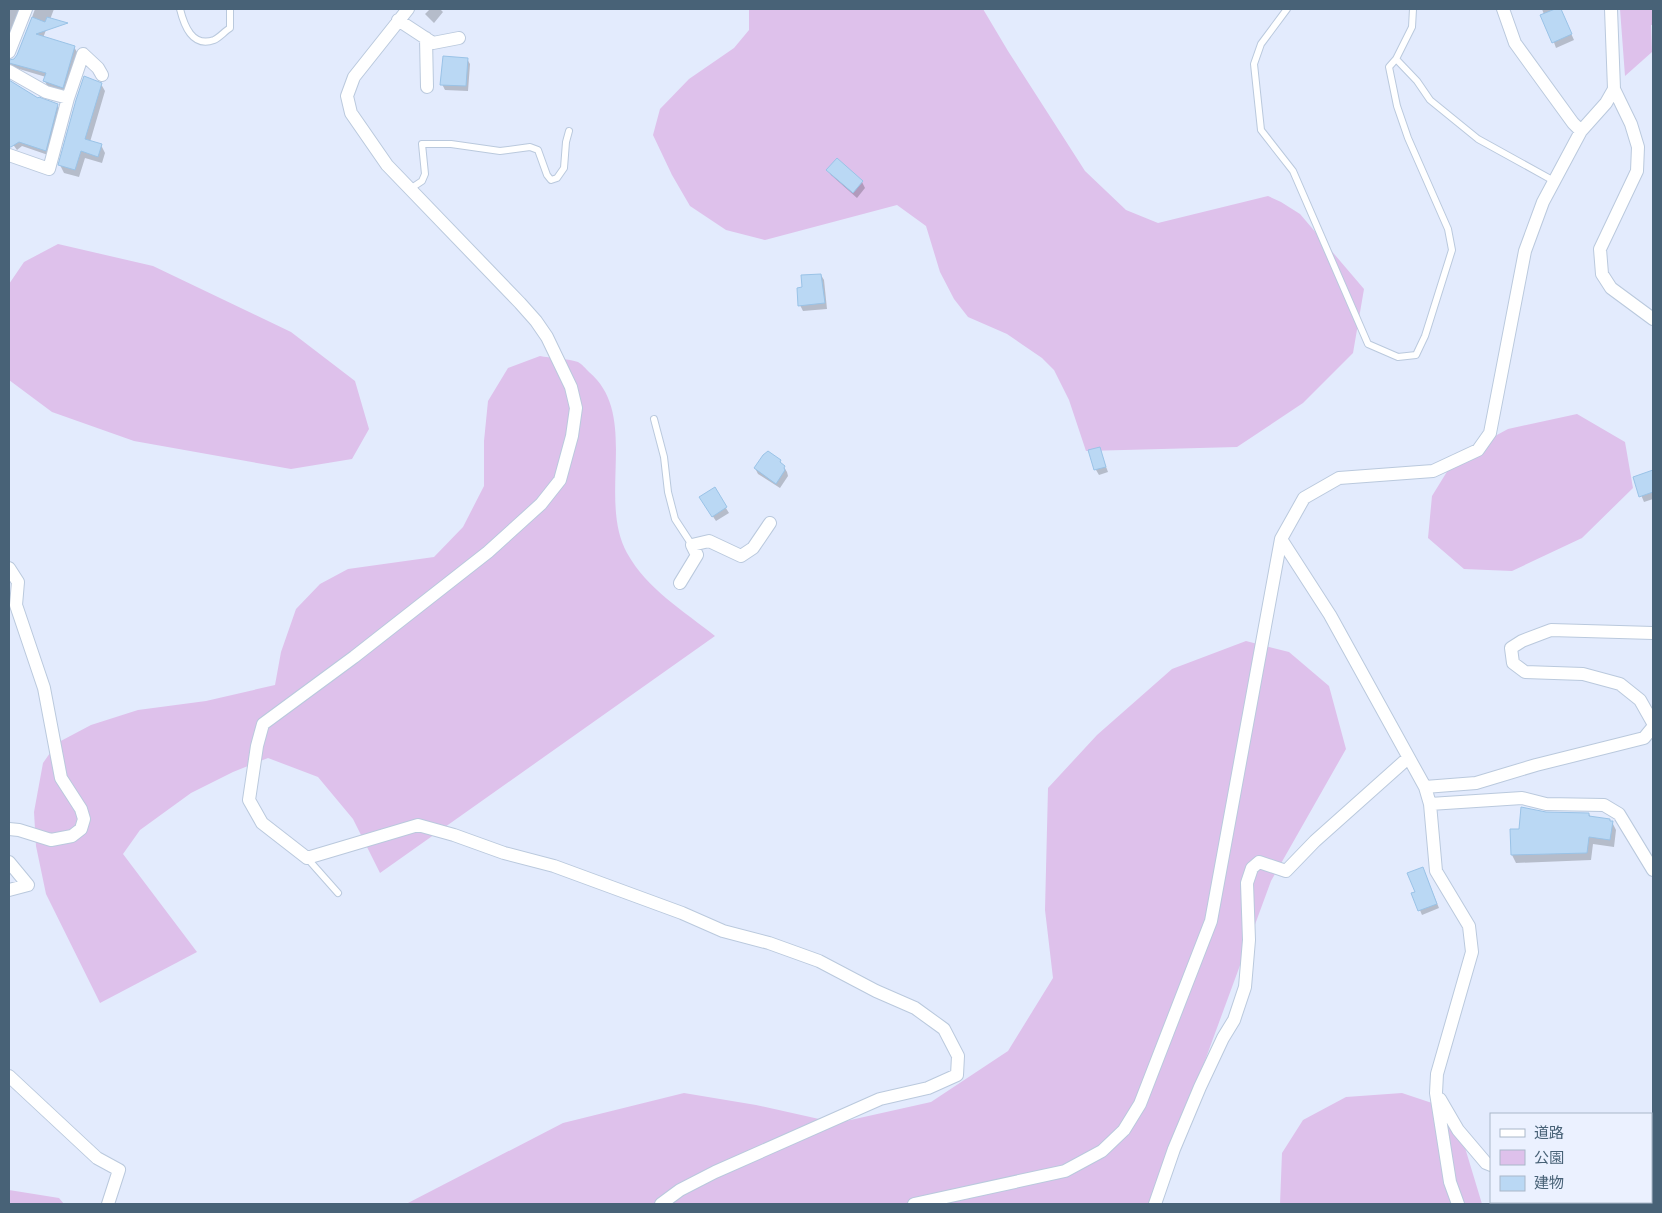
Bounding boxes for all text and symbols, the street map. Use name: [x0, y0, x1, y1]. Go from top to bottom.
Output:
legend: [1490, 1113, 1652, 1203]
text: 道路: [1534, 1124, 1564, 1142]
text: 公園: [1534, 1149, 1564, 1167]
text: 建物: [1534, 1174, 1564, 1192]

